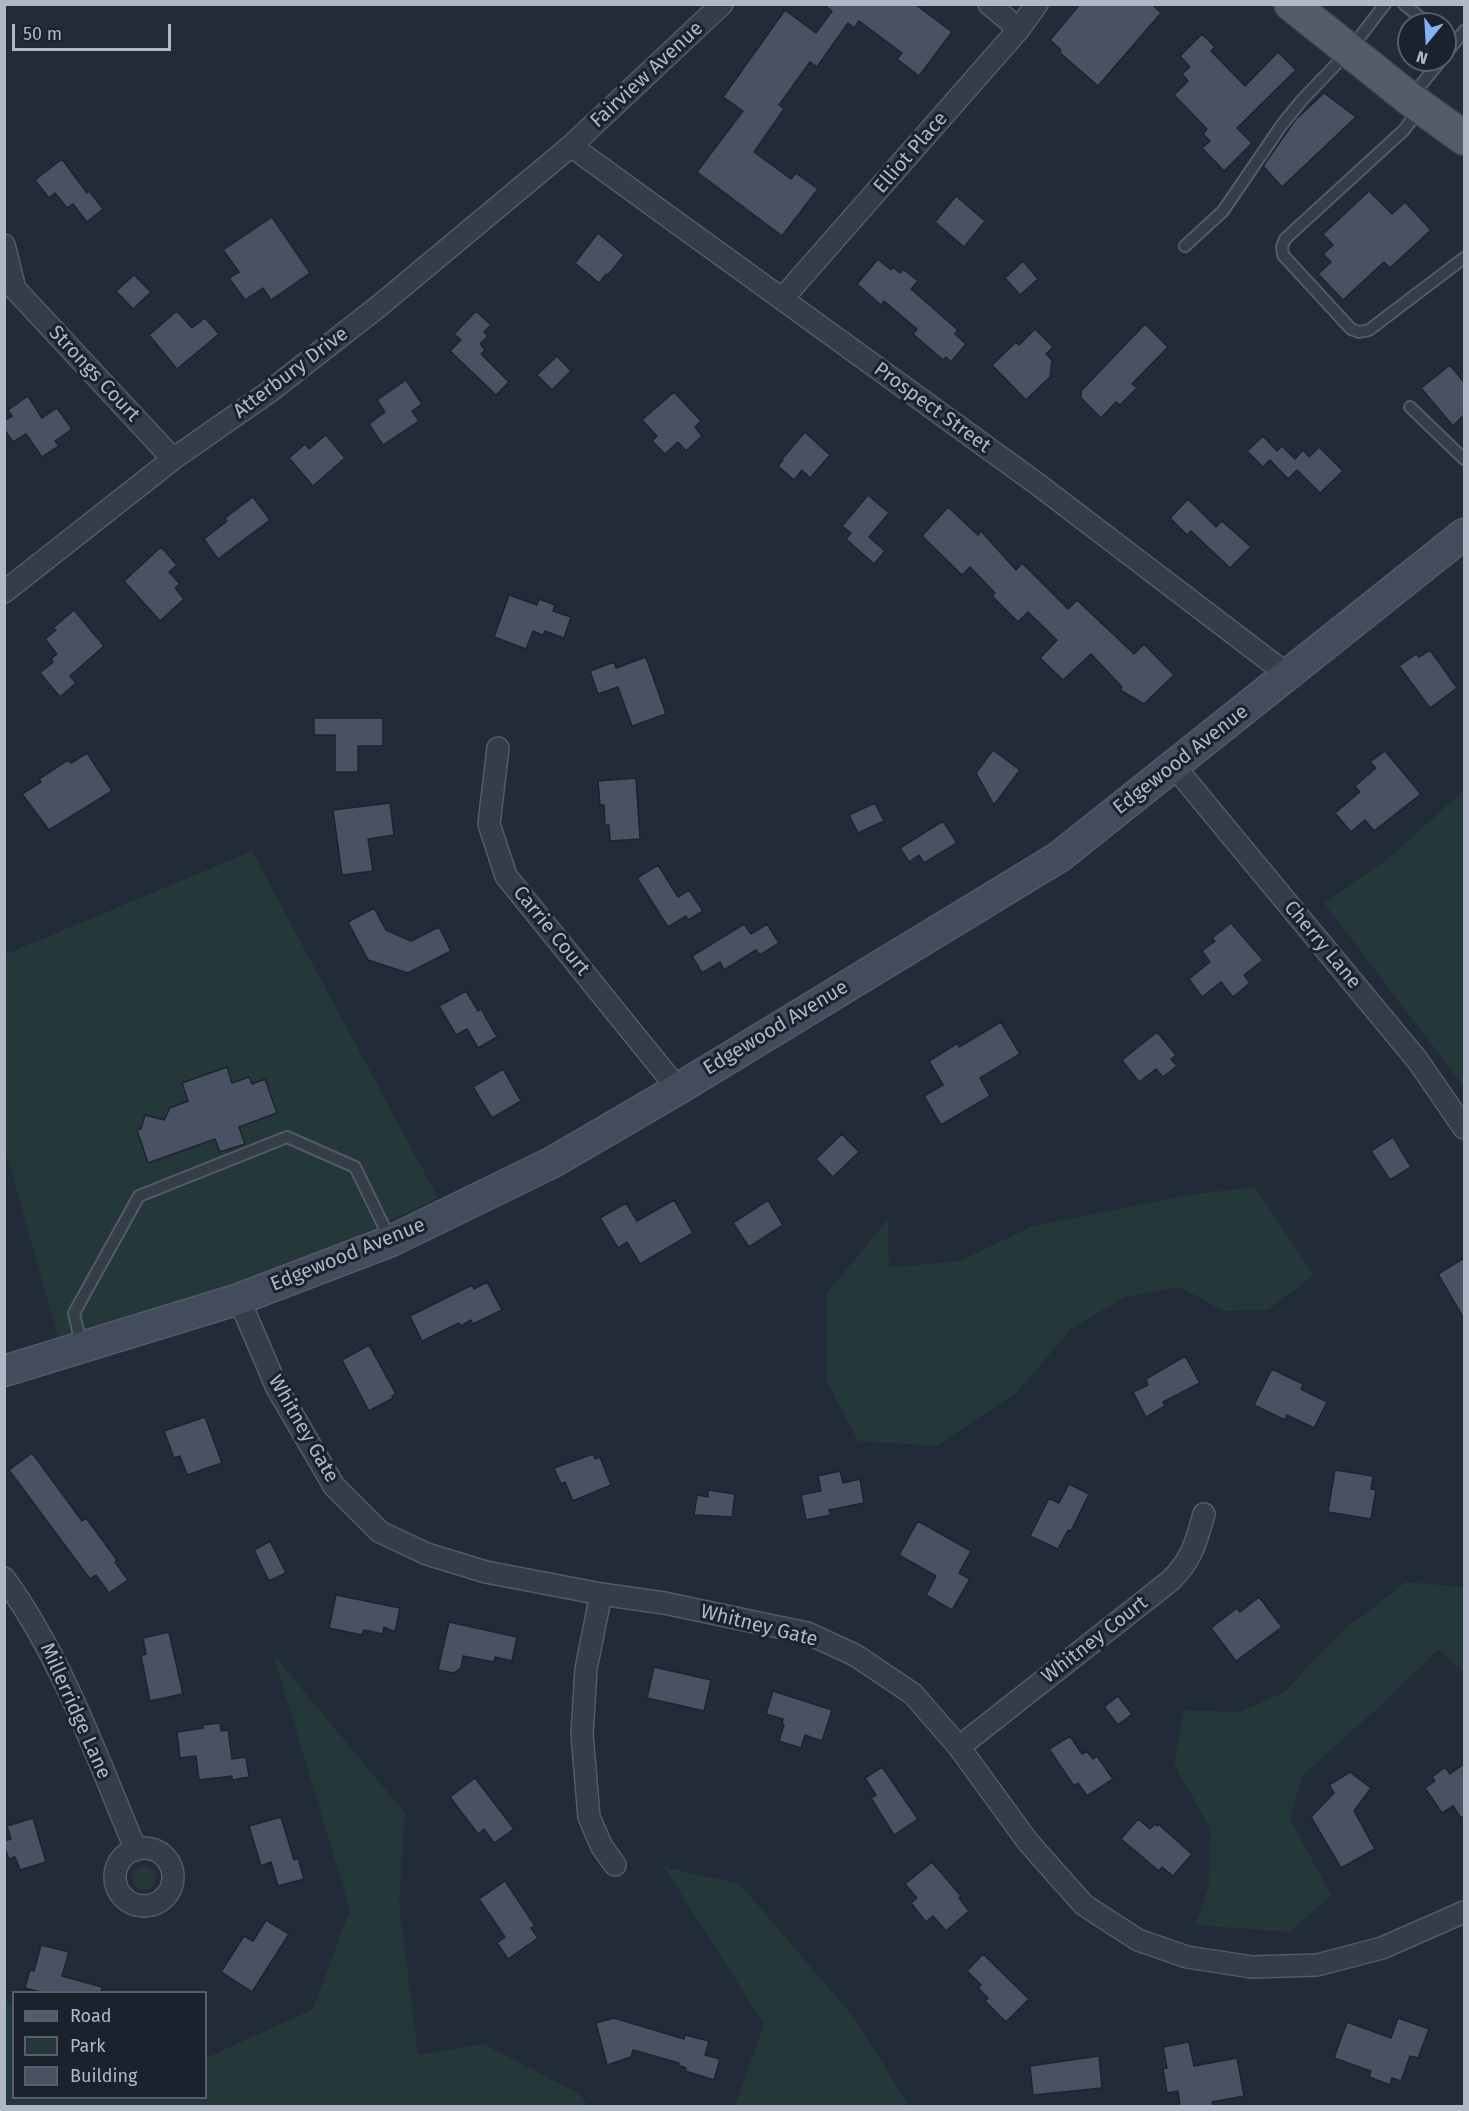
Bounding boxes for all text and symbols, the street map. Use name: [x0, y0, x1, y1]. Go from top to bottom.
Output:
scale bar: [15, 12, 174, 50]
north arrow: [1397, 12, 1457, 72]
street label: Fairview Avenue: [586, 17, 708, 133]
text: 50 m: [23, 23, 62, 45]
text: N: [1414, 47, 1430, 68]
street label: Elliot Place: [869, 107, 953, 199]
street label: Strongs Court: [43, 321, 145, 427]
street label: Atterbury Drive: [229, 322, 353, 424]
street label: Prospect Street: [869, 358, 995, 458]
street label: Edgewood Avenue: [1109, 700, 1253, 820]
street label: Carrie Court: [508, 881, 594, 981]
street label: Cherry Lane: [1278, 896, 1366, 994]
street label: Edgewood Avenue: [699, 975, 853, 1081]
street label: Edgewood Avenue: [267, 1213, 429, 1297]
street label: Whitney Gate: [263, 1371, 343, 1487]
street label: Whitney Court: [1037, 1591, 1153, 1689]
street label: Whitney Gate: [698, 1600, 820, 1652]
street label: Millerridge Lane: [34, 1639, 116, 1783]
legend: [12, 1991, 207, 2099]
text: Road: [70, 2005, 112, 2027]
text: Park: [70, 2035, 105, 2057]
text: Building: [70, 2065, 137, 2087]

